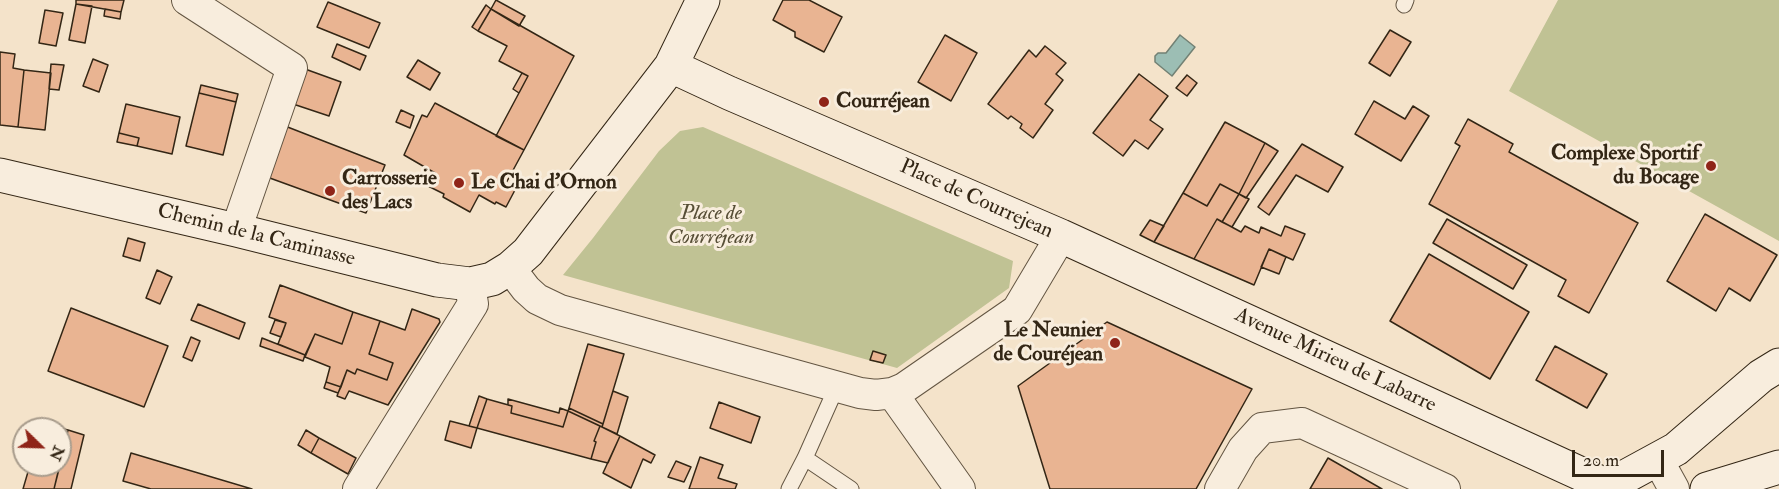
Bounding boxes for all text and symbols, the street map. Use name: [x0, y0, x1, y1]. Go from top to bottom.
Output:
place label: Courréjean: [836, 89, 930, 115]
marker: Courréjean: [817, 95, 831, 109]
place label: Complexe Sportif du Bocage: [1551, 141, 1699, 191]
street label: Place de Courrejean: [895, 155, 1057, 245]
marker: Complexe Sportif du Bocage: [1704, 159, 1718, 173]
place label: Carrosserie des Lacs: [342, 166, 437, 216]
place label: Le Chai d'Ornon: [471, 170, 617, 196]
marker: Le Chai d'Ornon: [452, 176, 466, 190]
marker: Carrosserie des Lacs: [323, 184, 337, 198]
street label: Chemin de la Caminasse: [155, 199, 357, 273]
park label: Place de Courréjean: [668, 201, 754, 251]
street label: Avenue Mirieu de Labarre: [1230, 303, 1440, 419]
place label: Le Neunier de Couréjean: [993, 318, 1103, 368]
marker: Le Neunier de Couréjean: [1108, 336, 1122, 350]
north arrow: [12, 417, 72, 477]
scale bar: [1575, 438, 1666, 476]
text: N: [45, 443, 69, 464]
text: 20 m: [1583, 449, 1619, 472]

